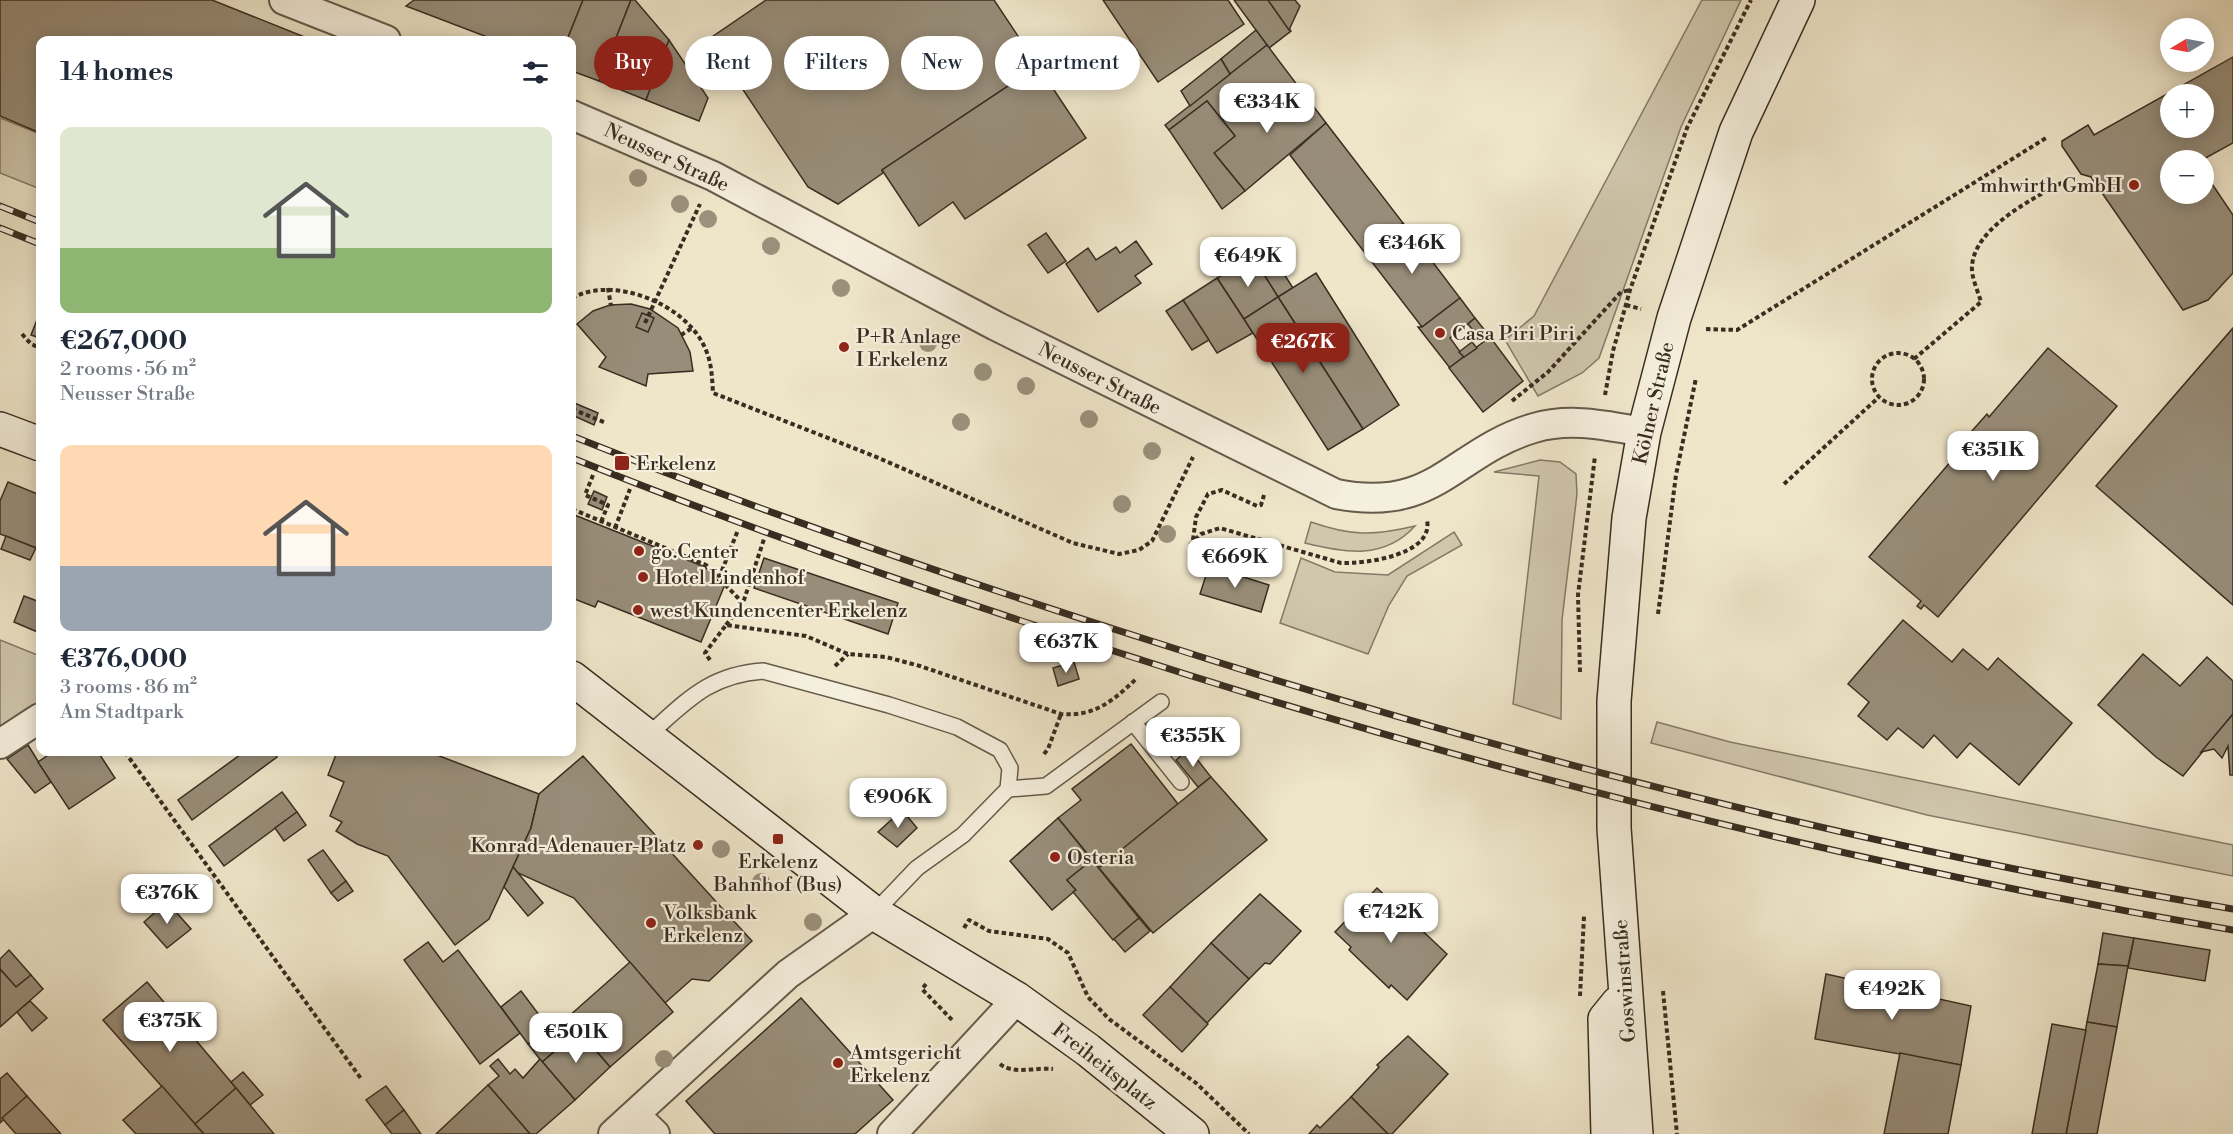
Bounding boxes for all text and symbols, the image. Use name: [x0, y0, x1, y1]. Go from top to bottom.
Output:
north arrow: [2160, 18, 2214, 72]
map controls: [2160, 18, 2214, 204]
chip: Buy: [594, 36, 673, 90]
chip: Rent: [685, 36, 772, 90]
chip: Filters: [784, 36, 889, 90]
chip: New: [901, 36, 983, 90]
chip: Apartment: [995, 36, 1140, 90]
text: 14 homes: [60, 56, 173, 88]
icon: filters: [519, 56, 552, 89]
pin: €334K: [1225, 83, 1309, 134]
button: +: [2160, 84, 2214, 138]
text: €334K: [1233, 90, 1301, 115]
street label: Neusser Straße: [600, 118, 733, 198]
button: −: [2160, 150, 2214, 204]
icon: home: [252, 166, 360, 274]
place label: mhwirth GmbH: [1980, 174, 2122, 199]
marker: mhwirth GmbH: [2127, 178, 2141, 192]
pin: €346K: [1370, 224, 1454, 275]
text: €346K: [1378, 231, 1446, 256]
pin: €649K: [1206, 237, 1290, 288]
text: €649K: [1214, 244, 1282, 269]
place label: Casa Piri Piri: [1452, 322, 1575, 347]
pin: €267K: [1261, 323, 1345, 374]
text: €267,000: [60, 325, 187, 357]
place label: P+R Anlage I Erkelenz: [856, 325, 961, 373]
marker: Casa Piri Piri: [1433, 326, 1447, 340]
text: €267K: [1270, 330, 1336, 355]
street label: Neusser Straße: [1033, 338, 1165, 421]
marker: P+R Anlage I Erkelenz: [837, 340, 851, 354]
street label: Kölner Straße: [1628, 340, 1681, 467]
text: 2 rooms · 56 m²: [60, 357, 196, 382]
text: Neusser Straße: [60, 382, 195, 407]
pin: €351K: [1951, 431, 2035, 482]
text: €351K: [1961, 438, 2025, 463]
place label: Erkelenz: [636, 452, 716, 477]
marker: Erkelenz: [613, 454, 631, 472]
icon: home: [252, 484, 360, 592]
pin: €669K: [1193, 538, 1277, 589]
place label: go.Center: [651, 540, 739, 565]
marker: go.Center: [632, 544, 646, 558]
text: €669K: [1201, 545, 1269, 570]
place label: Hotel Lindenhof: [655, 566, 805, 591]
marker: Hotel Lindenhof: [636, 570, 650, 584]
place label: west Kundencenter Erkelenz: [649, 599, 908, 624]
marker: west Kundencenter Erkelenz: [631, 603, 645, 617]
pin: €637K: [1024, 623, 1108, 674]
text: €637K: [1033, 630, 1099, 655]
text: €376,000: [60, 643, 187, 675]
text: 3 rooms · 86 m²: [60, 675, 197, 700]
text: Am Stadtpark: [60, 700, 183, 725]
pin: €355K: [1151, 717, 1235, 768]
text: €355K: [1160, 724, 1226, 749]
pin: €906K: [856, 778, 940, 829]
text: €906K: [864, 785, 932, 810]
marker: Erkelenz Bahnhof (Bus): [771, 832, 785, 846]
place label: Konrad-Adenauer-Platz: [470, 834, 686, 859]
marker: Konrad-Adenauer-Platz: [691, 838, 705, 852]
place label: Osteria: [1067, 846, 1135, 871]
place label: Erkelenz Bahnhof (Bus): [713, 850, 842, 898]
marker: Osteria: [1048, 850, 1062, 864]
pin: €376K: [125, 874, 209, 925]
text: €376K: [135, 881, 199, 906]
pin: €742K: [1349, 893, 1433, 944]
text: €742K: [1358, 900, 1424, 925]
place label: Volksbank Erkelenz: [662, 901, 758, 949]
marker: Volksbank Erkelenz: [644, 916, 658, 930]
street label: Goswinstraße: [1609, 918, 1642, 1043]
pin: €492K: [1850, 970, 1934, 1021]
text: €492K: [1858, 977, 1926, 1002]
pin: €375K: [128, 1002, 212, 1053]
text: €375K: [138, 1009, 202, 1034]
pin: €501K: [534, 1013, 618, 1064]
street label: Freiheitsplatz: [1046, 1018, 1162, 1116]
text: €501K: [543, 1020, 609, 1045]
place label: Amtsgericht Erkelenz: [849, 1041, 962, 1089]
marker: Amtsgericht Erkelenz: [831, 1056, 845, 1070]

